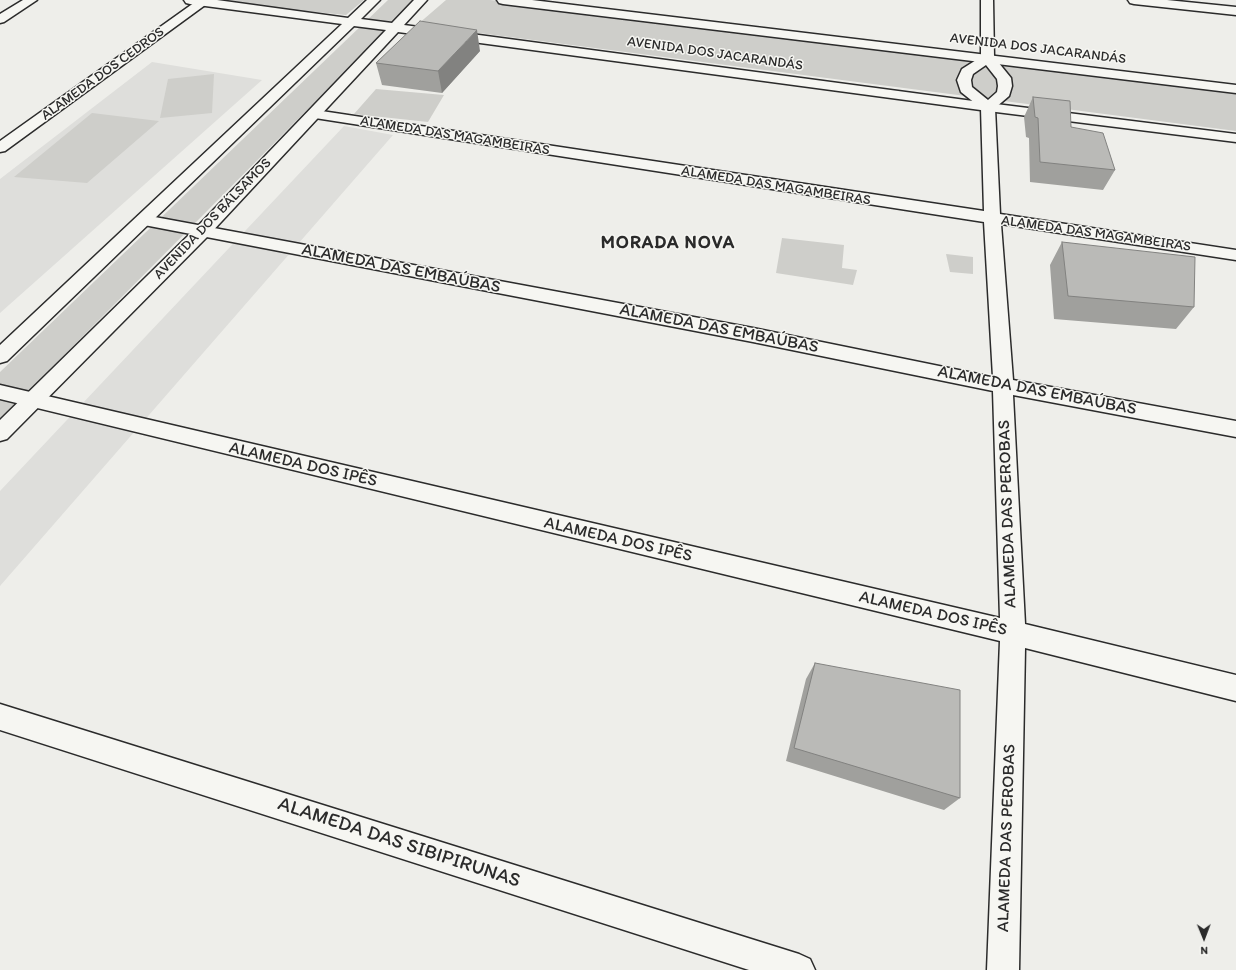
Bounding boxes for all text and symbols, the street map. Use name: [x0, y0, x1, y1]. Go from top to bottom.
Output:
street label: ALAMEDA DOS CEDROS: [38, 24, 168, 124]
street label: AVENIDA DOS JACARANDÁS: [949, 30, 1127, 68]
street label: AVENIDA DOS JACARANDÁS: [626, 33, 804, 75]
street label: ALAMEDA DAS MAGAMBEIRAS: [359, 113, 551, 159]
street label: AVENIDA DOS BÁLSAMOS: [151, 155, 275, 283]
street label: ALAMEDA DAS MAGAMBEIRAS: [680, 163, 872, 209]
street label: ALAMEDA DAS MAGAMBEIRAS: [1000, 212, 1192, 256]
district label: MORADA NOVA: [600, 232, 736, 254]
street label: ALAMEDA DAS EMBAÚBAS: [300, 240, 502, 298]
street label: ALAMEDA DAS EMBAÚBAS: [618, 300, 820, 358]
street label: ALAMEDA DAS EMBAÚBAS: [936, 362, 1138, 420]
street label: ALAMEDA DAS PEROBAS: [995, 420, 1021, 608]
street label: ALAMEDA DOS IPÊS: [227, 438, 379, 492]
street label: ALAMEDA DOS IPÊS: [542, 513, 694, 567]
street label: ALAMEDA DOS IPÊS: [857, 587, 1009, 641]
street label: ALAMEDA DAS PEROBAS: [994, 744, 1020, 932]
street label: ALAMEDA DAS SIBIPIRUNAS: [275, 792, 523, 894]
north arrow: [1184, 918, 1224, 958]
text: N: [1200, 944, 1208, 957]

